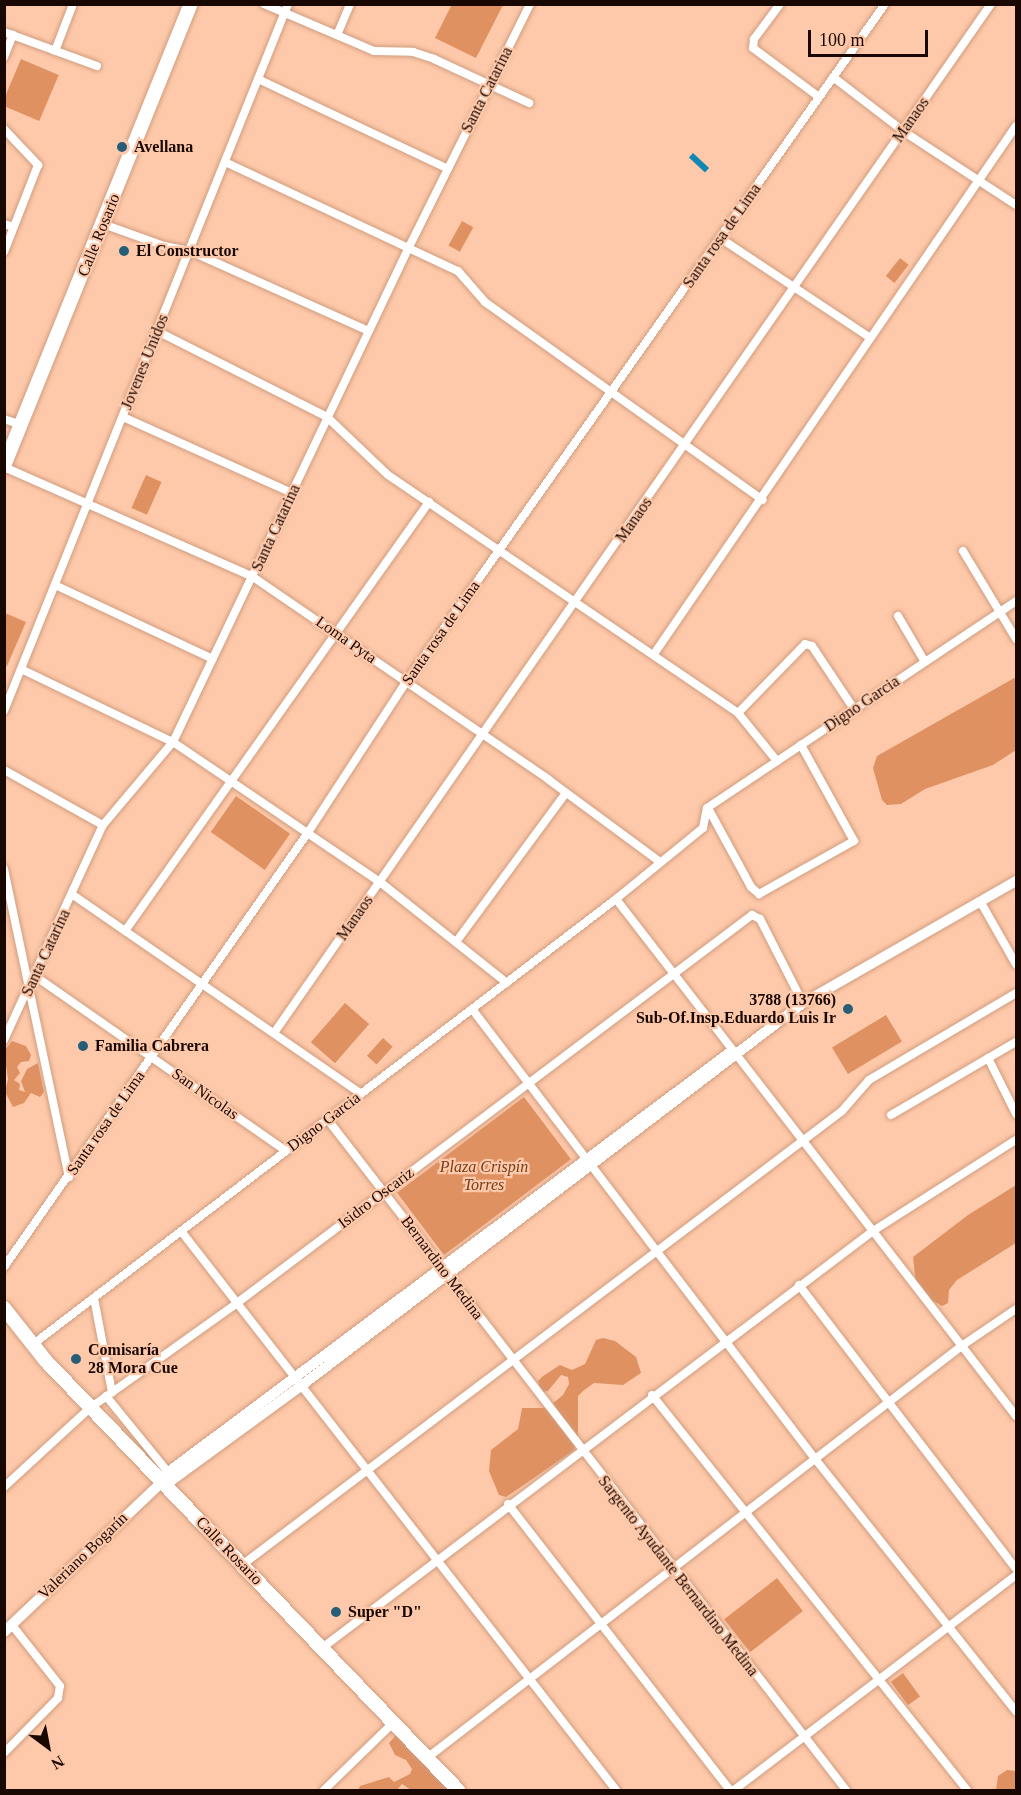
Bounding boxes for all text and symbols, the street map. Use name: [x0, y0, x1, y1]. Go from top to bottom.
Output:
scale bar: [811, 18, 931, 56]
text: 100 m: [819, 30, 865, 50]
street label: Santa Catarina: [457, 44, 517, 136]
street label: Manaos: [889, 94, 933, 146]
place label: Avellana: [134, 137, 193, 157]
marker: Avellana: [115, 140, 129, 154]
street label: Santa rosa de Lima: [679, 180, 765, 292]
street label: Calle Rosario: [74, 191, 124, 279]
place label: El Constructor: [136, 241, 239, 261]
marker: El Constructor: [117, 244, 131, 258]
street label: Jovenes Unidos: [117, 312, 173, 412]
street label: Santa Catarina: [247, 481, 305, 575]
street label: Manaos: [612, 494, 656, 546]
street label: Santa rosa de Lima: [398, 577, 484, 689]
street label: Loma Pyta: [312, 612, 380, 668]
street label: Digno Garcia: [821, 672, 903, 736]
street label: Manaos: [333, 892, 377, 944]
street label: Santa Catarina: [17, 906, 75, 1000]
place label: 3788 (13766) Sub-Of.Insp.Eduardo Luis Ir: [636, 990, 836, 1028]
marker: 3788 (13766) Sub-Of.Insp.Eduardo Luis Ir: [841, 1002, 855, 1016]
place label: Familia Cabrera: [95, 1036, 209, 1056]
marker: Familia Cabrera: [76, 1039, 90, 1053]
street label: San Nicolas: [168, 1064, 242, 1124]
street label: Santa rosa de Lima: [63, 1067, 149, 1179]
street label: Digno Garcia: [284, 1088, 364, 1156]
park label: Plaza Crispín Torres: [440, 1157, 528, 1195]
street label: Isidro Oscariz: [334, 1163, 418, 1233]
street label: Bernardino Medina: [397, 1212, 487, 1324]
place label: Comisaría 28 Mora Cue: [88, 1340, 178, 1378]
marker: Comisaría 28 Mora Cue: [69, 1352, 83, 1366]
street label: Sargento Ayudante Bernardino Medina: [593, 1472, 763, 1680]
street label: Valeriano Bogarín: [34, 1509, 132, 1603]
street label: Calle Rosario: [192, 1513, 266, 1589]
place label: Super "D": [348, 1602, 422, 1622]
marker: Super "D": [329, 1605, 343, 1619]
north arrow: [18, 1717, 78, 1777]
text: N: [48, 1752, 67, 1773]

